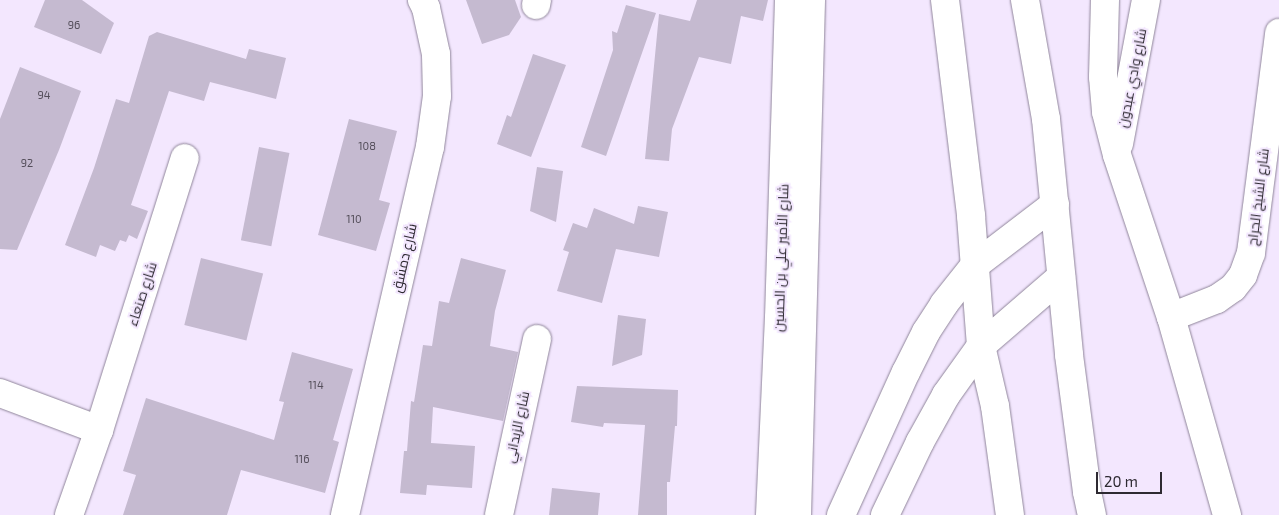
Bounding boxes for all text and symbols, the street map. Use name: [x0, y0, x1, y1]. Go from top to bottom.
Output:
house number: 96: [68, 18, 80, 32]
street label: شارع وادي عبدون: [1114, 27, 1150, 129]
house number: 94: [37, 88, 51, 102]
house number: 108: [358, 139, 376, 153]
street label: شارع الشيخ الجراح: [1244, 147, 1272, 247]
house number: 92: [21, 156, 33, 170]
street label: شارع الأمير علي بن الحسين: [770, 184, 792, 332]
house number: 110: [346, 212, 362, 226]
street label: شارع دمشق: [388, 222, 420, 294]
street label: شارع صنعاء: [124, 260, 160, 328]
house number: 114: [308, 378, 324, 392]
street label: شارع الزبداني: [501, 389, 533, 465]
house number: 116: [294, 452, 310, 466]
scale bar: [1099, 462, 1165, 494]
text: 20 m: [1104, 472, 1138, 490]

